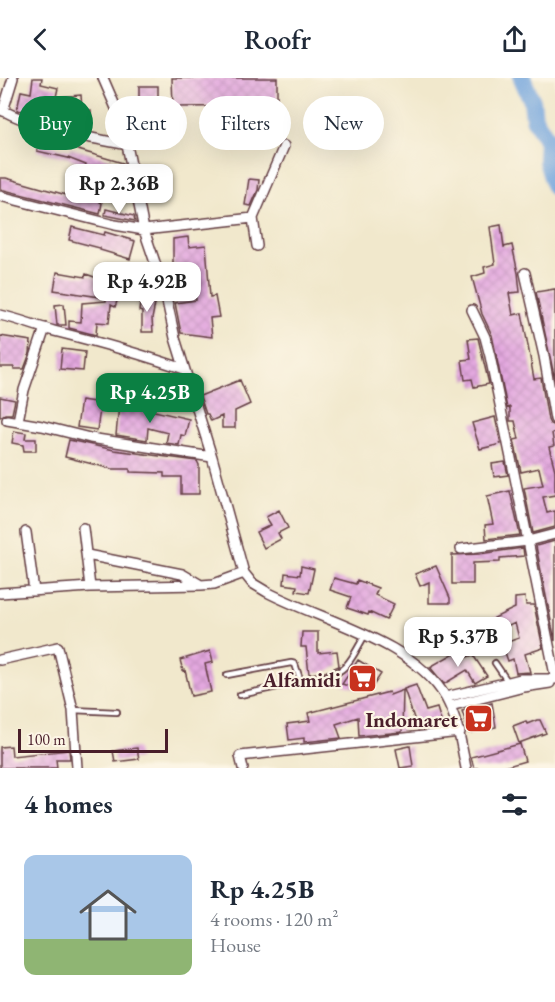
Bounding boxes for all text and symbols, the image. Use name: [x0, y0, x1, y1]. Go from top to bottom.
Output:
text: Roofr: [244, 22, 311, 57]
icon: back: [24, 23, 57, 56]
icon: share: [498, 23, 531, 56]
chip: Buy: [18, 96, 93, 150]
chip: Rent: [105, 96, 187, 150]
chip: Filters: [199, 96, 291, 150]
chip: New: [303, 96, 384, 150]
pin: Rp 2.36B: [57, 164, 181, 215]
text: Rp 2.36B: [79, 170, 159, 196]
pin: Rp 4.92B: [85, 262, 209, 313]
text: Rp 4.92B: [107, 268, 187, 294]
pin: Rp 4.25B: [88, 373, 212, 424]
text: Rp 4.25B: [110, 379, 190, 405]
pin: Rp 5.37B: [396, 617, 520, 668]
text: Rp 5.37B: [418, 623, 498, 649]
supermarket icon: Alfamidi: [346, 663, 378, 695]
place label: Alfamidi: [262, 666, 341, 693]
supermarket icon: Indomaret: [463, 703, 495, 735]
place label: Indomaret: [365, 706, 458, 733]
scale bar: [18, 726, 168, 754]
text: 100 m: [27, 729, 66, 750]
text: 4 homes: [24, 787, 113, 821]
icon: filters: [498, 788, 531, 821]
text: Rp 4.25B: [210, 872, 314, 906]
icon: home: [72, 879, 144, 951]
text: 4 rooms · 120 m²: [210, 906, 338, 932]
text: House: [210, 932, 261, 958]

